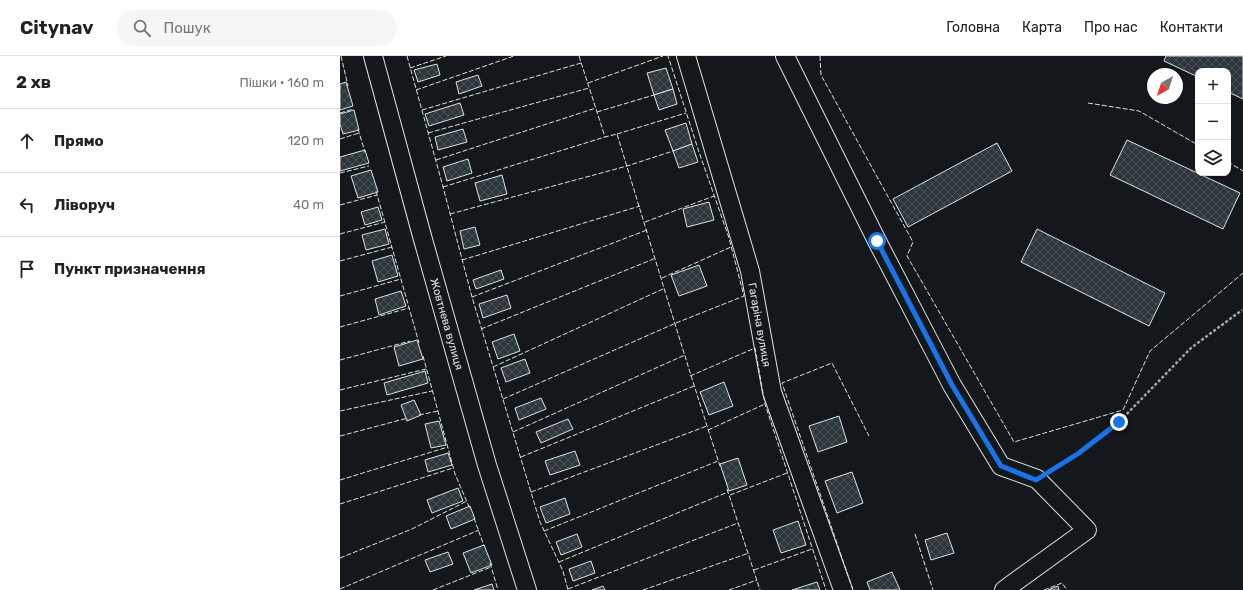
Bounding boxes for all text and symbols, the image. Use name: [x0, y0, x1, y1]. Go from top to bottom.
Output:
search box: [117, 10, 397, 46]
text: Citynav: [20, 16, 93, 39]
icon: search: [131, 17, 153, 39]
text: Пошук: [163, 19, 211, 37]
text: Головна: [946, 19, 1000, 36]
text: Карта: [1022, 19, 1062, 36]
text: Про нас: [1084, 19, 1138, 36]
text: Контакти: [1160, 19, 1223, 36]
north arrow: [1147, 68, 1183, 104]
map controls: [1195, 68, 1231, 176]
button: +: [1195, 68, 1231, 104]
text: 2 хв: [16, 72, 51, 92]
text: Пішки · 160 m: [239, 75, 324, 90]
button: −: [1195, 104, 1231, 140]
icon: ahead: [16, 130, 38, 152]
text: Прямо: [54, 132, 104, 150]
text: 120 m: [288, 133, 324, 148]
button: layers: [1195, 140, 1231, 176]
icon: left: [16, 194, 38, 216]
text: Ліворуч: [54, 196, 115, 214]
text: 40 m: [293, 197, 324, 212]
route start: [868, 232, 886, 250]
icon: arrive: [16, 258, 38, 280]
text: Пункт призначення: [54, 260, 206, 278]
street label: Жовтнева вулиця: [427, 277, 466, 371]
street label: Гагаріна вулиця: [745, 282, 773, 368]
route end: [1110, 413, 1128, 431]

